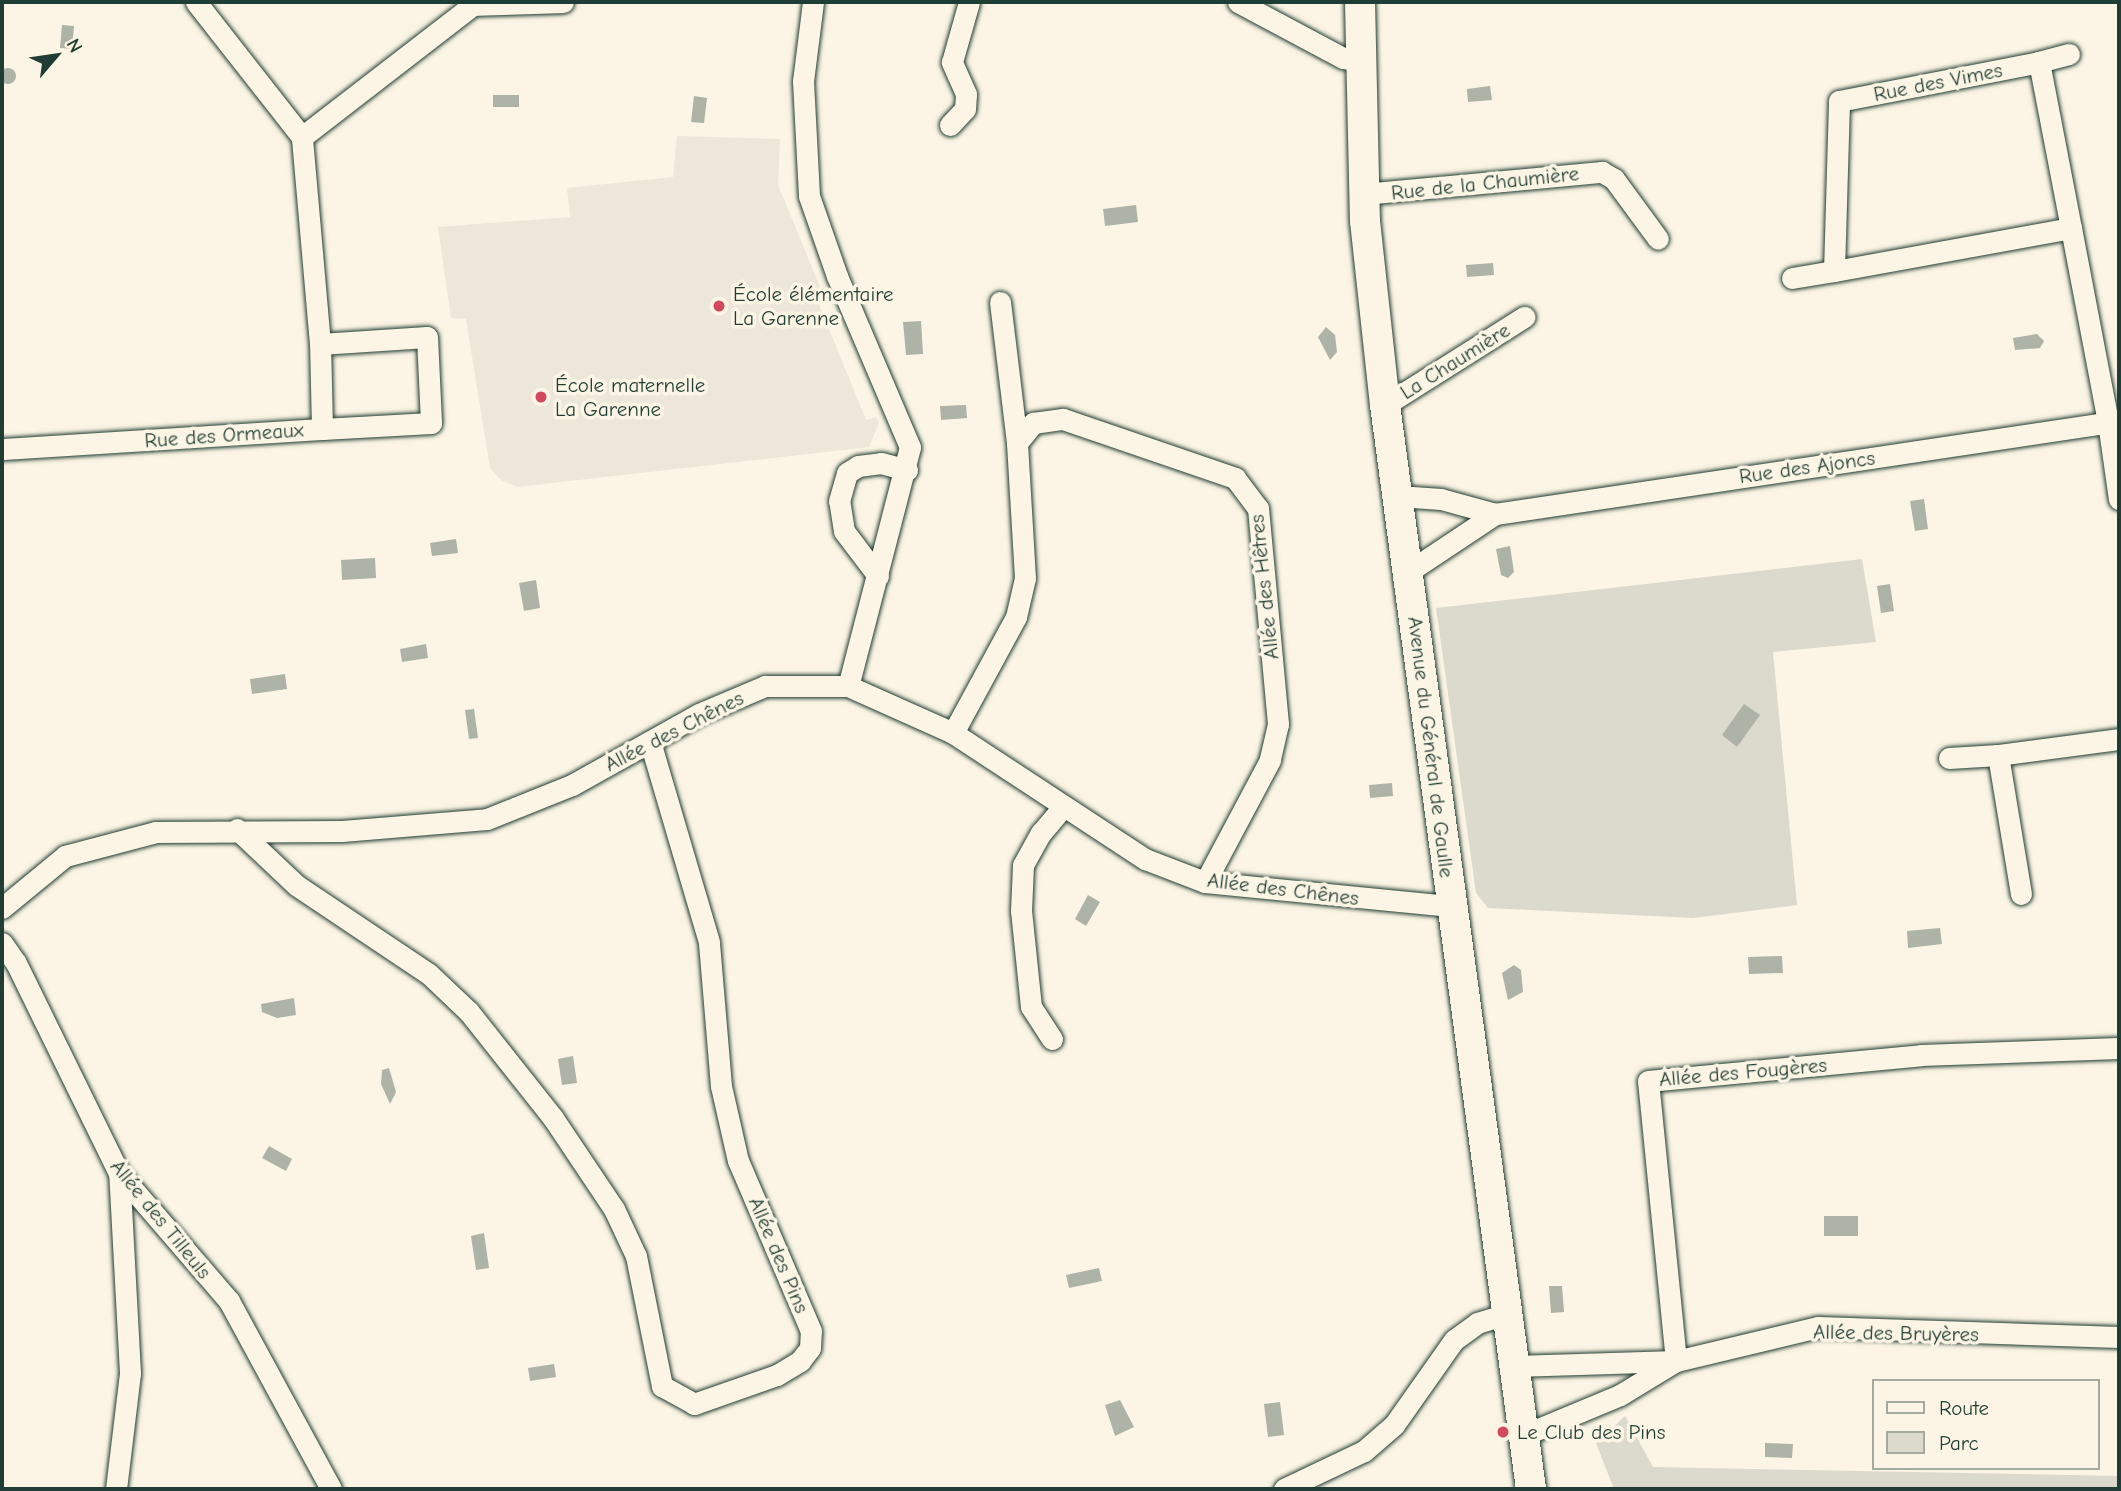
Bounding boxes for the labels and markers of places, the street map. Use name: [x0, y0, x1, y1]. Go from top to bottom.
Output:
place label: École élémentaire La Garenne: [733, 281, 894, 331]
marker: École élémentaire La Garenne: [711, 298, 727, 314]
place label: École maternelle La Garenne: [555, 372, 705, 422]
marker: École maternelle La Garenne: [533, 389, 549, 405]
place label: Le Club des Pins: [1517, 1419, 1665, 1445]
marker: Le Club des Pins: [1495, 1424, 1511, 1440]

